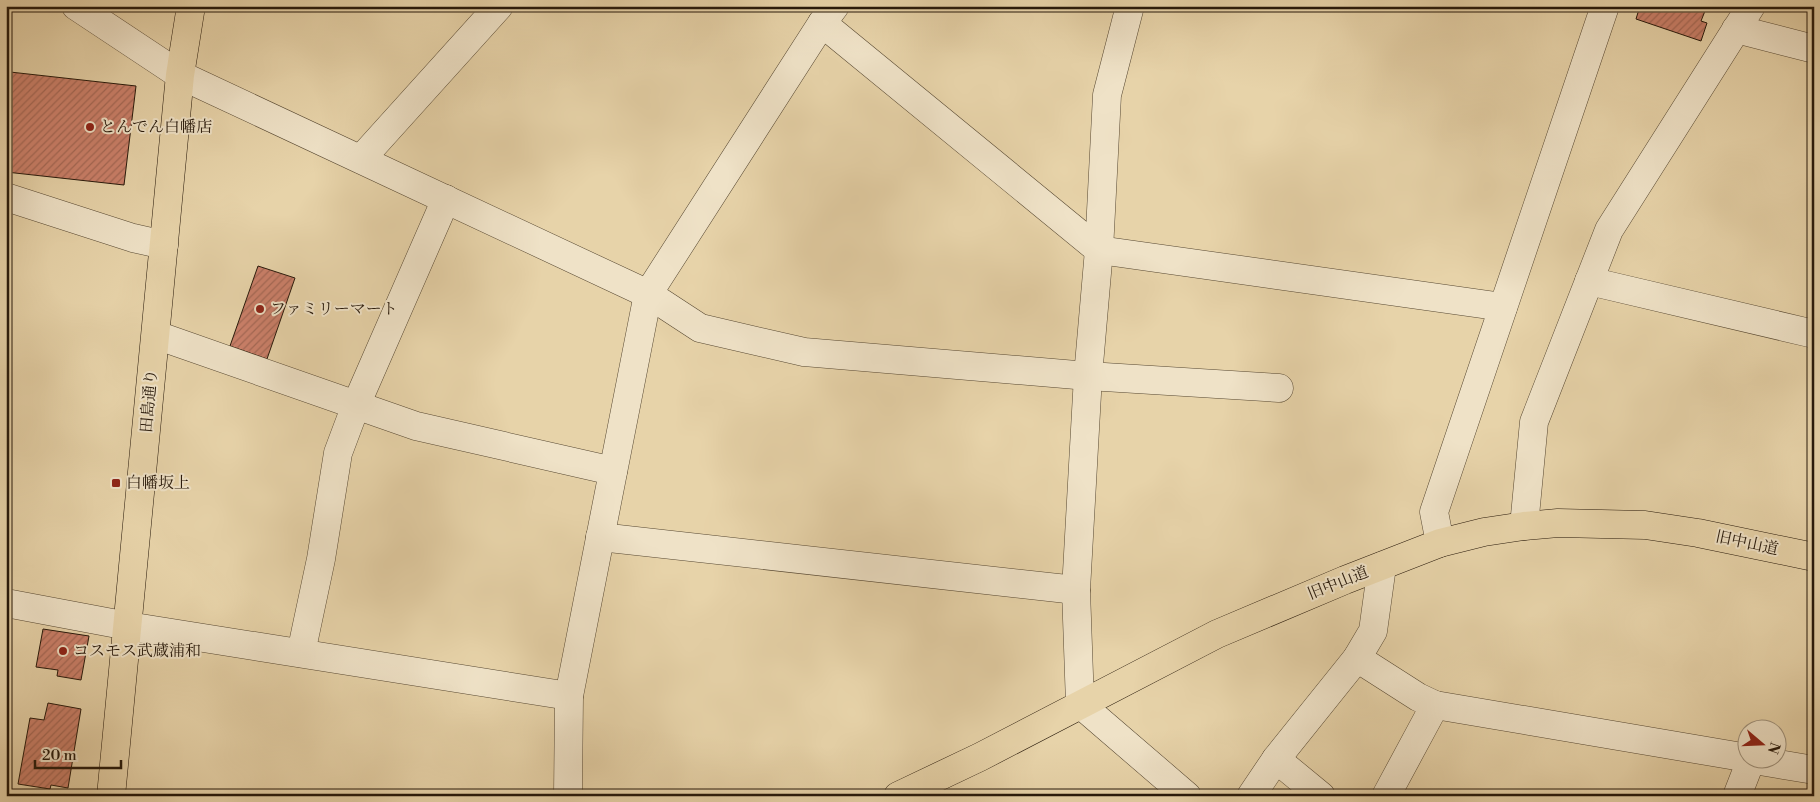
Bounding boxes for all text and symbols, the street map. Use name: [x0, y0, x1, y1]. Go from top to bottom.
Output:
place label: とんでん白幡店: [100, 117, 212, 137]
marker: とんでん白幡店: [84, 121, 96, 133]
place label: ファミリーマート: [270, 299, 398, 319]
marker: ファミリーマート: [254, 303, 266, 315]
street label: 田島通り: [136, 368, 162, 434]
place label: 白幡坂上: [126, 473, 190, 493]
marker: 白幡坂上: [110, 477, 122, 489]
street label: 旧中山道: [1714, 527, 1780, 559]
street label: 旧中山道: [1305, 562, 1371, 604]
place label: コスモス武蔵浦和: [73, 641, 201, 661]
marker: コスモス武蔵浦和: [57, 645, 69, 657]
north arrow: [1738, 720, 1788, 770]
scale bar: [35, 737, 121, 769]
text: N: [1763, 740, 1784, 756]
text: 20 m: [42, 746, 77, 765]

